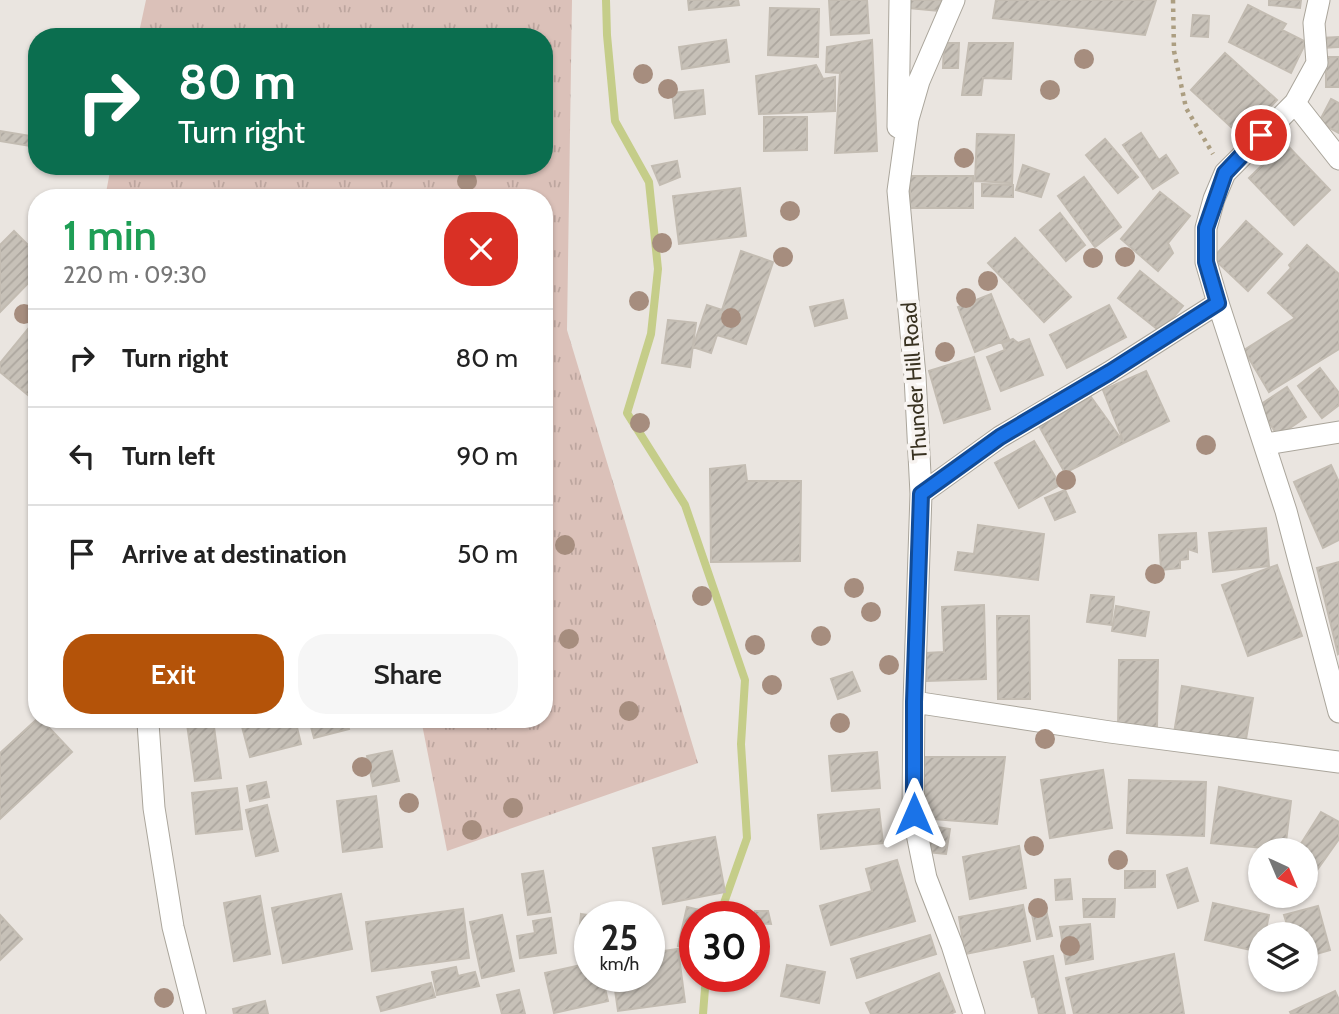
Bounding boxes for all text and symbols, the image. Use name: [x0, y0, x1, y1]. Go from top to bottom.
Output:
text: 80 m: [178, 52, 296, 111]
icon: right: [63, 56, 154, 147]
pin: [1231, 105, 1291, 165]
text: Turn right: [178, 112, 305, 151]
icon: arrive: [1242, 116, 1280, 154]
text: 1 min: [63, 209, 157, 261]
button: close: [444, 212, 518, 286]
text: 220 m · 09:30: [63, 261, 207, 289]
street label: Thunder Hill Road: [896, 301, 932, 461]
icon: right: [63, 339, 101, 377]
text: Turn right: [122, 342, 228, 374]
text: 80 m: [455, 342, 518, 374]
icon: left: [63, 437, 101, 475]
text: Turn left: [122, 440, 215, 472]
text: 90 m: [456, 440, 518, 472]
icon: arrive: [63, 535, 101, 573]
text: Arrive at destination: [122, 538, 347, 570]
text: 50 m: [457, 538, 518, 570]
button: Exit: [63, 634, 284, 714]
button: Share: [298, 634, 518, 714]
position arrow: [877, 777, 951, 851]
north arrow: [1248, 838, 1318, 908]
map controls: [1248, 838, 1318, 992]
speed limit sign: 30: [679, 901, 770, 992]
text: 25: [601, 916, 638, 959]
button: layers: [1248, 922, 1318, 992]
text: km/h: [600, 953, 639, 975]

